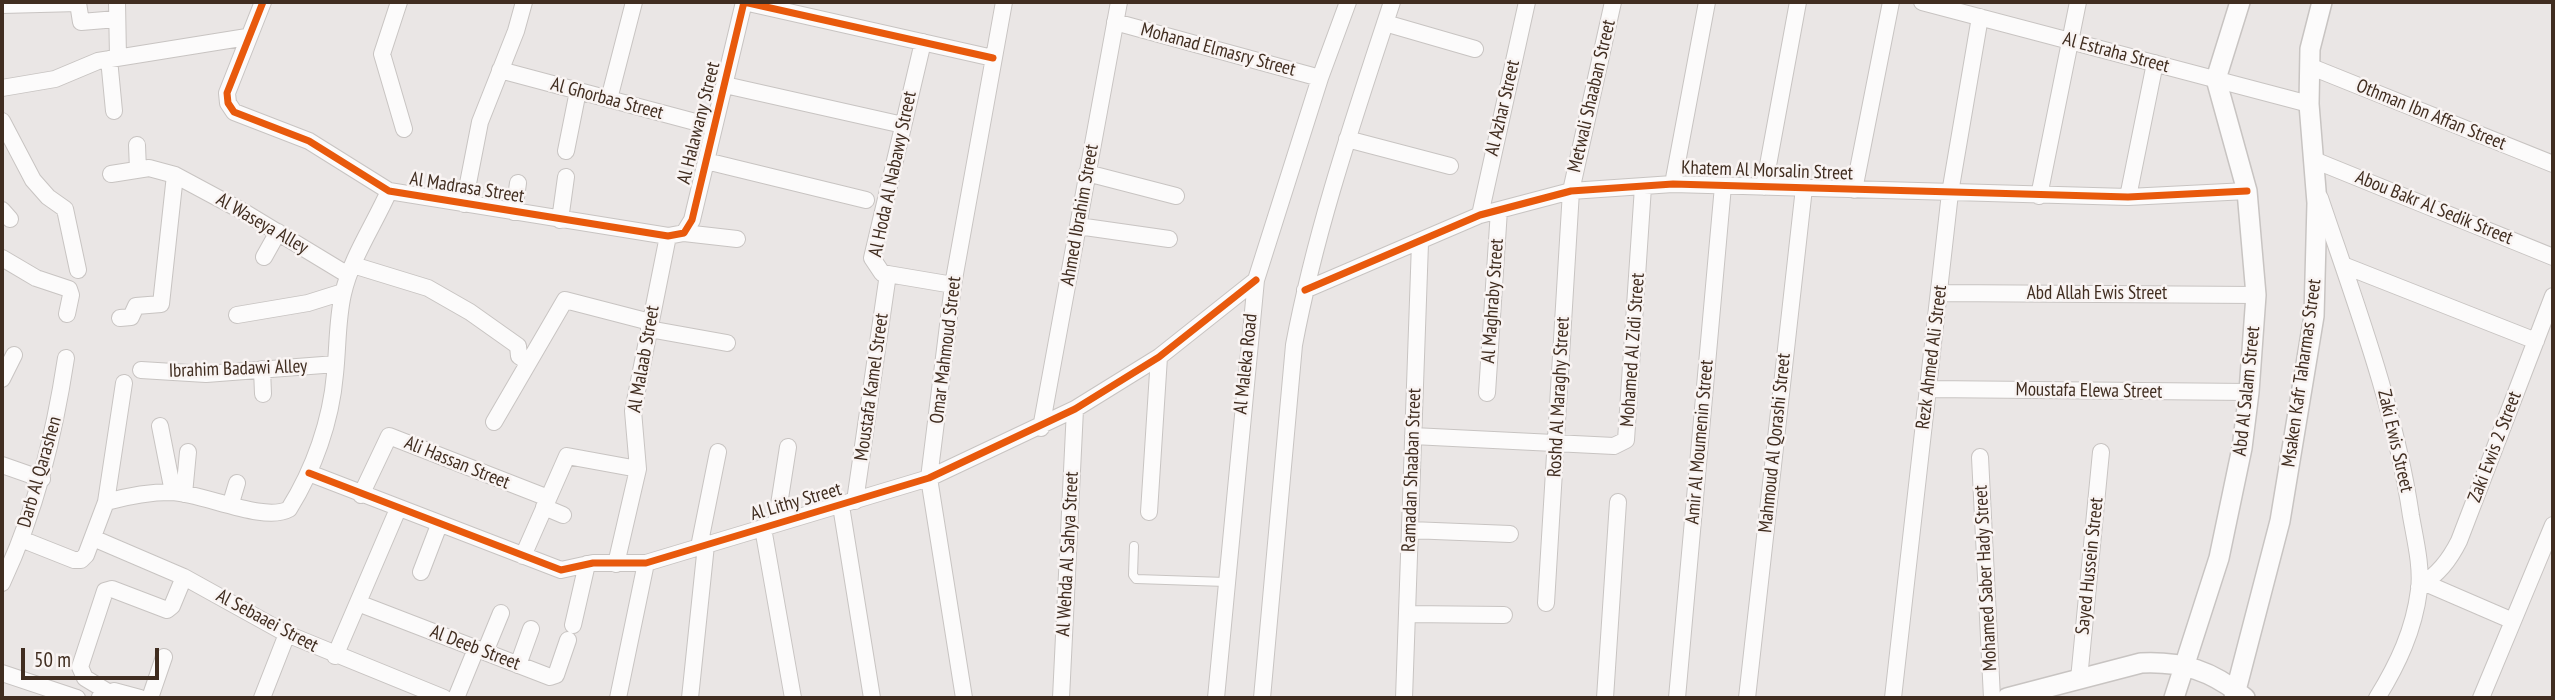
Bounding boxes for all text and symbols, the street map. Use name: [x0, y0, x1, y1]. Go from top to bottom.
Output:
street label: Mohanad Elmasry Street: [1138, 18, 1298, 82]
street label: Metwali Shaaban Street: [1563, 18, 1621, 174]
street label: Al Estraha Street: [2060, 28, 2172, 78]
street label: Al Azhar Street: [1481, 58, 1525, 158]
street label: Al Halawany Street: [673, 60, 725, 186]
street label: Al Ghorbaa Street: [548, 73, 666, 125]
street label: Othman Ibn Affan Street: [2353, 75, 2509, 155]
street label: Al Hoda Al Nabawy Street: [864, 89, 922, 259]
street label: Ahmed Ibrahim Street: [1056, 142, 1104, 288]
street label: Khatem Al Morsalin Street: [1681, 157, 1853, 185]
street label: Abou Bakr Al Sedik Street: [2352, 166, 2516, 250]
street label: Al Madrasa Street: [408, 168, 526, 208]
street label: Al Waseya Alley: [212, 189, 312, 259]
street label: Al Maghraby Street: [1477, 238, 1509, 364]
street label: Mohamed Al Zidi Street: [1616, 272, 1650, 428]
street label: Omar Mahmoud Street: [926, 275, 966, 425]
street label: Msaken Kafr Taharmas Street: [2278, 278, 2326, 468]
street label: Abd Allah Ewis Street: [2027, 283, 2167, 305]
street label: Rezk Ahmed Ali Street: [1912, 284, 1952, 430]
street label: Al Malaab Street: [623, 304, 665, 414]
street label: Moustafa Kamel Street: [850, 312, 894, 462]
street label: Al Maleka Road: [1229, 313, 1263, 415]
street label: Roshd Al Maraghy Street: [1543, 316, 1575, 478]
street label: Abd Al Salam Street: [2229, 325, 2265, 457]
street label: Mahmoud Al Qorashi Street: [1754, 352, 1796, 534]
street label: Ibrahim Badawi Alley: [168, 355, 308, 383]
street label: Amir Al Moumenin Street: [1681, 359, 1719, 525]
street label: Moustafa Elewa Street: [2015, 378, 2163, 404]
street label: Ramadan Shaaban Street: [1398, 388, 1426, 552]
street label: Zaki Ewis Street: [2372, 388, 2418, 494]
street label: Zaki Ewis 2 Street: [2463, 388, 2527, 506]
street label: Darb Al Qarashen: [13, 414, 67, 530]
street label: Ali Hassan Street: [401, 432, 513, 494]
street label: Al Wehda Al Sahya Street: [1052, 471, 1084, 637]
street label: Al Lithy Street: [748, 478, 844, 526]
street label: Mohamed Saber Hady Street: [1970, 484, 2002, 672]
street label: Sayed Hussein Street: [2071, 496, 2109, 636]
street label: Al Sebaaei Street: [212, 585, 322, 657]
street label: Al Deeb Street: [427, 620, 523, 676]
scale bar: [24, 634, 163, 678]
text: 50 m: [34, 646, 71, 673]

